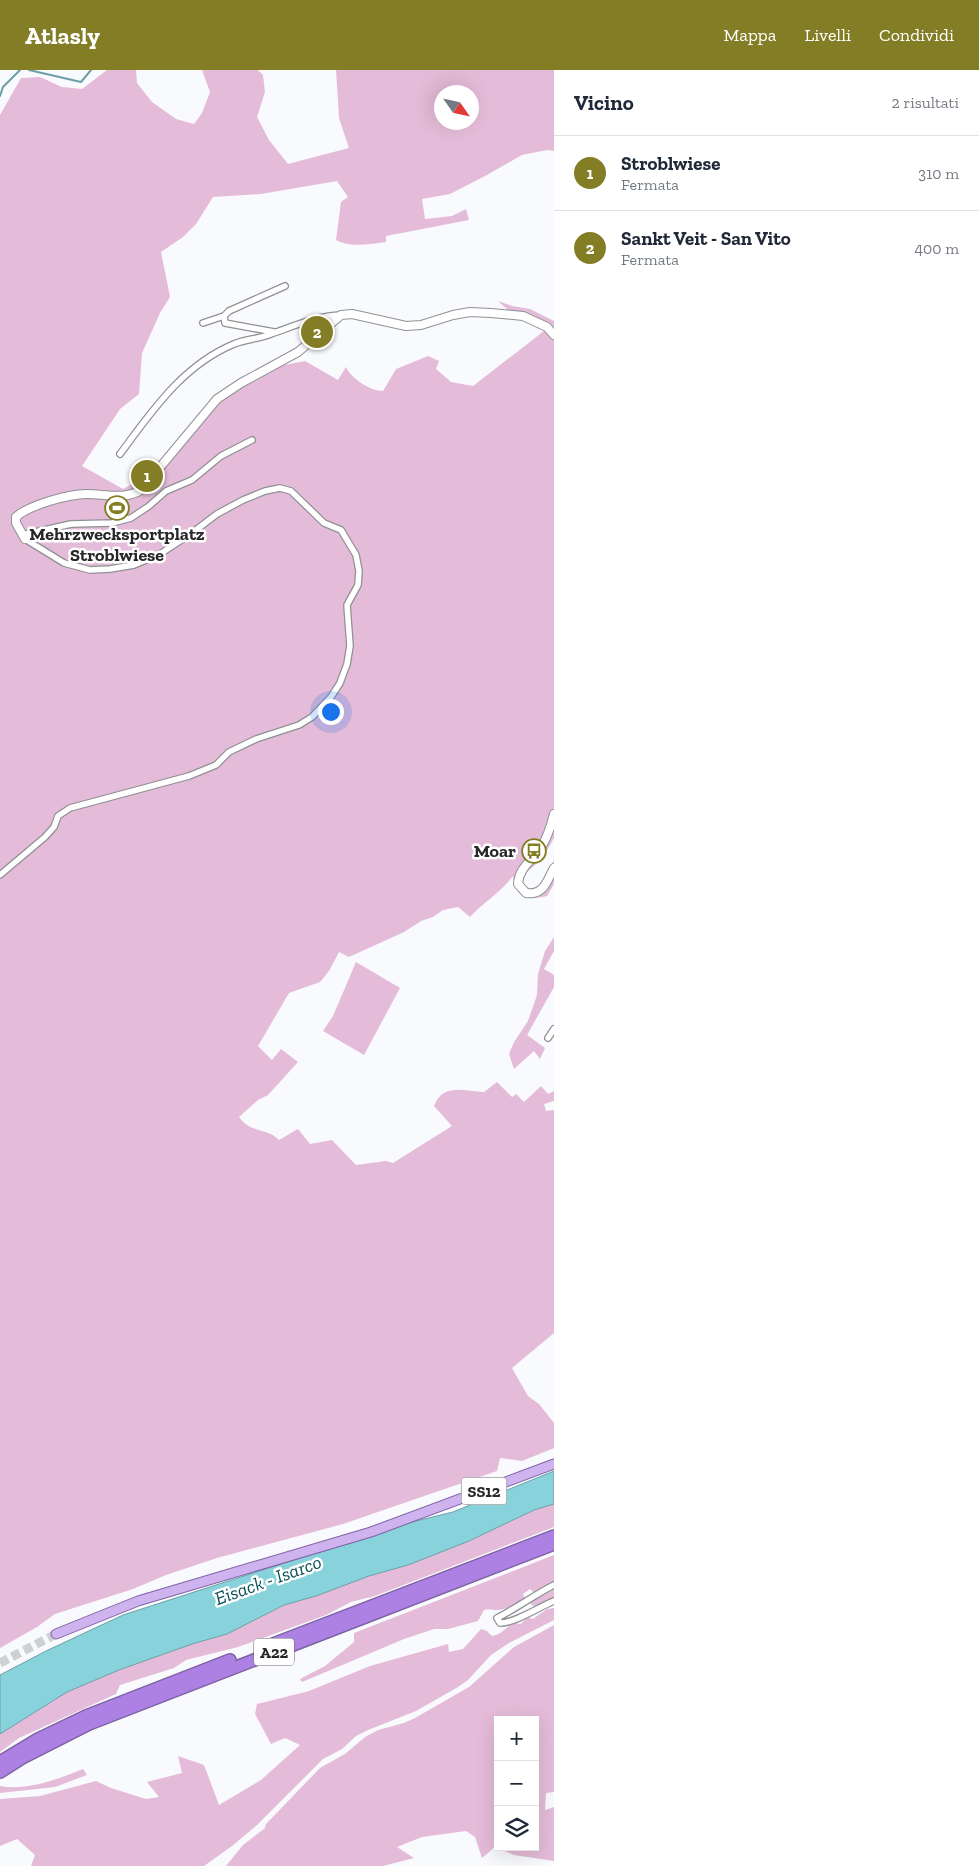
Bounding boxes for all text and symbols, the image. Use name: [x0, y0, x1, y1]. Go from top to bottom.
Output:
text: Atlasly: [25, 21, 100, 50]
text: Mappa: [724, 24, 776, 46]
text: Livelli: [804, 24, 851, 46]
text: Condividi: [879, 24, 954, 46]
north arrow: [434, 85, 479, 130]
text: Vicino: [574, 90, 634, 115]
text: 2 risultati: [892, 93, 959, 112]
text: Stroblwiese: [621, 152, 720, 175]
text: 1: [587, 164, 593, 183]
text: 310 m: [918, 164, 959, 183]
text: Fermata: [621, 175, 679, 194]
text: Sankt Veit - San Vito: [621, 227, 791, 250]
text: 2: [586, 239, 594, 258]
text: 400 m: [915, 239, 959, 258]
text: Fermata: [621, 250, 679, 269]
pin: 2: [301, 313, 333, 351]
pin: 1: [131, 457, 163, 495]
sports icon: Mehrzwecksportplatz Stroblwiese: [104, 495, 130, 521]
place label: Mehrzwecksportplatz Stroblwiese: [29, 523, 205, 566]
your location: [318, 699, 344, 725]
bus stop icon: Moar: [521, 838, 547, 864]
place label: Moar: [474, 840, 516, 862]
road number: SS12: [462, 1478, 506, 1504]
water label: Eisack - Isarco: [211, 1550, 325, 1610]
road number: A22: [254, 1638, 294, 1665]
map controls: [494, 1716, 539, 1851]
button: +: [494, 1716, 539, 1761]
button: −: [494, 1761, 539, 1806]
button: layers: [494, 1806, 539, 1851]

